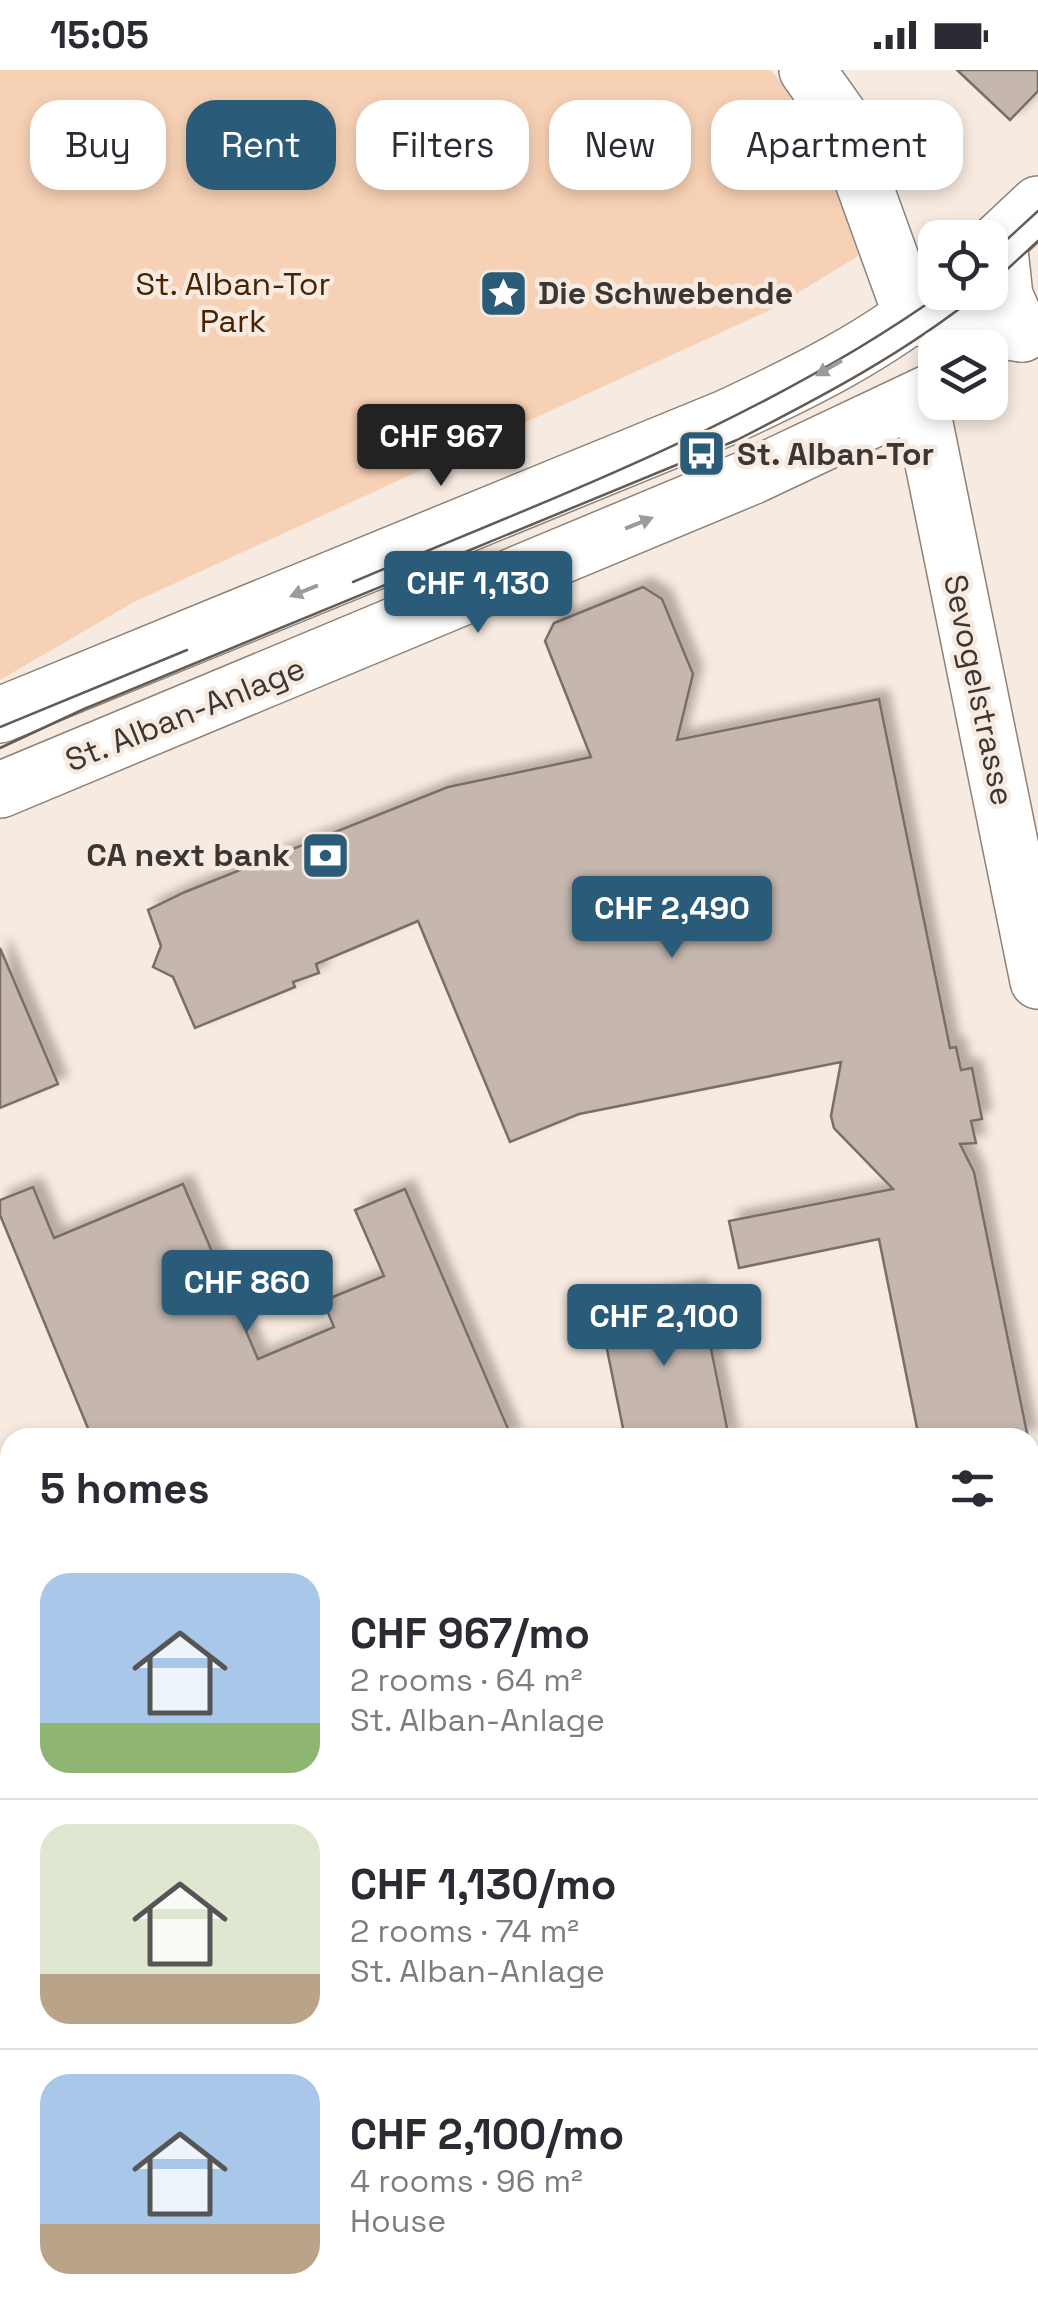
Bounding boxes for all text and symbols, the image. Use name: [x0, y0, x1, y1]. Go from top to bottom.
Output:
text: 15:05: [50, 11, 149, 59]
chip: Buy: [30, 100, 166, 190]
chip: Rent: [186, 100, 336, 190]
chip: Filters: [356, 100, 529, 190]
chip: New: [549, 100, 691, 190]
chip: Apartment: [711, 100, 963, 190]
map controls: [918, 220, 1008, 420]
button: locate: [918, 220, 1008, 310]
park label: St. Alban-Tor Park: [135, 264, 331, 341]
place icon: Die Schwebende: [477, 267, 529, 319]
place label: Die Schwebende: [538, 273, 793, 313]
button: layers: [918, 330, 1008, 420]
one-way arrow: [815, 359, 843, 377]
pin: CHF 967: [349, 404, 533, 489]
text: CHF 967: [379, 416, 503, 456]
bus stop icon: St. Alban-Tor: [676, 428, 728, 480]
place label: St. Alban-Tor: [737, 434, 934, 474]
one-way arrow: [624, 515, 654, 531]
pin: CHF 1,130: [364, 551, 592, 636]
text: CHF 1,130: [406, 563, 550, 603]
street label: Sevogelstrasse: [935, 571, 1023, 809]
one-way arrow: [289, 583, 319, 599]
street label: St. Alban-Anlage: [59, 648, 311, 780]
bank icon: CA next bank: [299, 829, 351, 881]
place label: CA next bank: [86, 835, 290, 875]
pin: CHF 2,490: [558, 876, 786, 961]
text: CHF 2,490: [594, 888, 750, 928]
pin: CHF 860: [155, 1250, 339, 1335]
text: CHF 860: [184, 1262, 310, 1302]
pin: CHF 2,100: [550, 1284, 778, 1369]
text: CHF 2,100: [589, 1296, 739, 1336]
icon: filters: [945, 1461, 1000, 1516]
text: 5 homes: [40, 1462, 210, 1515]
text: CHF 967/mo: [350, 1607, 590, 1660]
icon: home: [120, 1613, 240, 1733]
text: 2 rooms · 64 m²: [350, 1660, 582, 1700]
text: St. Alban-Anlage: [350, 1700, 605, 1740]
text: CHF 1,130/mo: [350, 1858, 616, 1911]
icon: home: [120, 1864, 240, 1984]
text: 2 rooms · 74 m²: [350, 1911, 579, 1951]
text: St. Alban-Anlage: [350, 1951, 605, 1991]
text: CHF 2,100/mo: [350, 2108, 624, 2161]
icon: home: [120, 2114, 240, 2234]
text: 4 rooms · 96 m²: [350, 2161, 583, 2201]
text: House: [350, 2201, 446, 2241]

